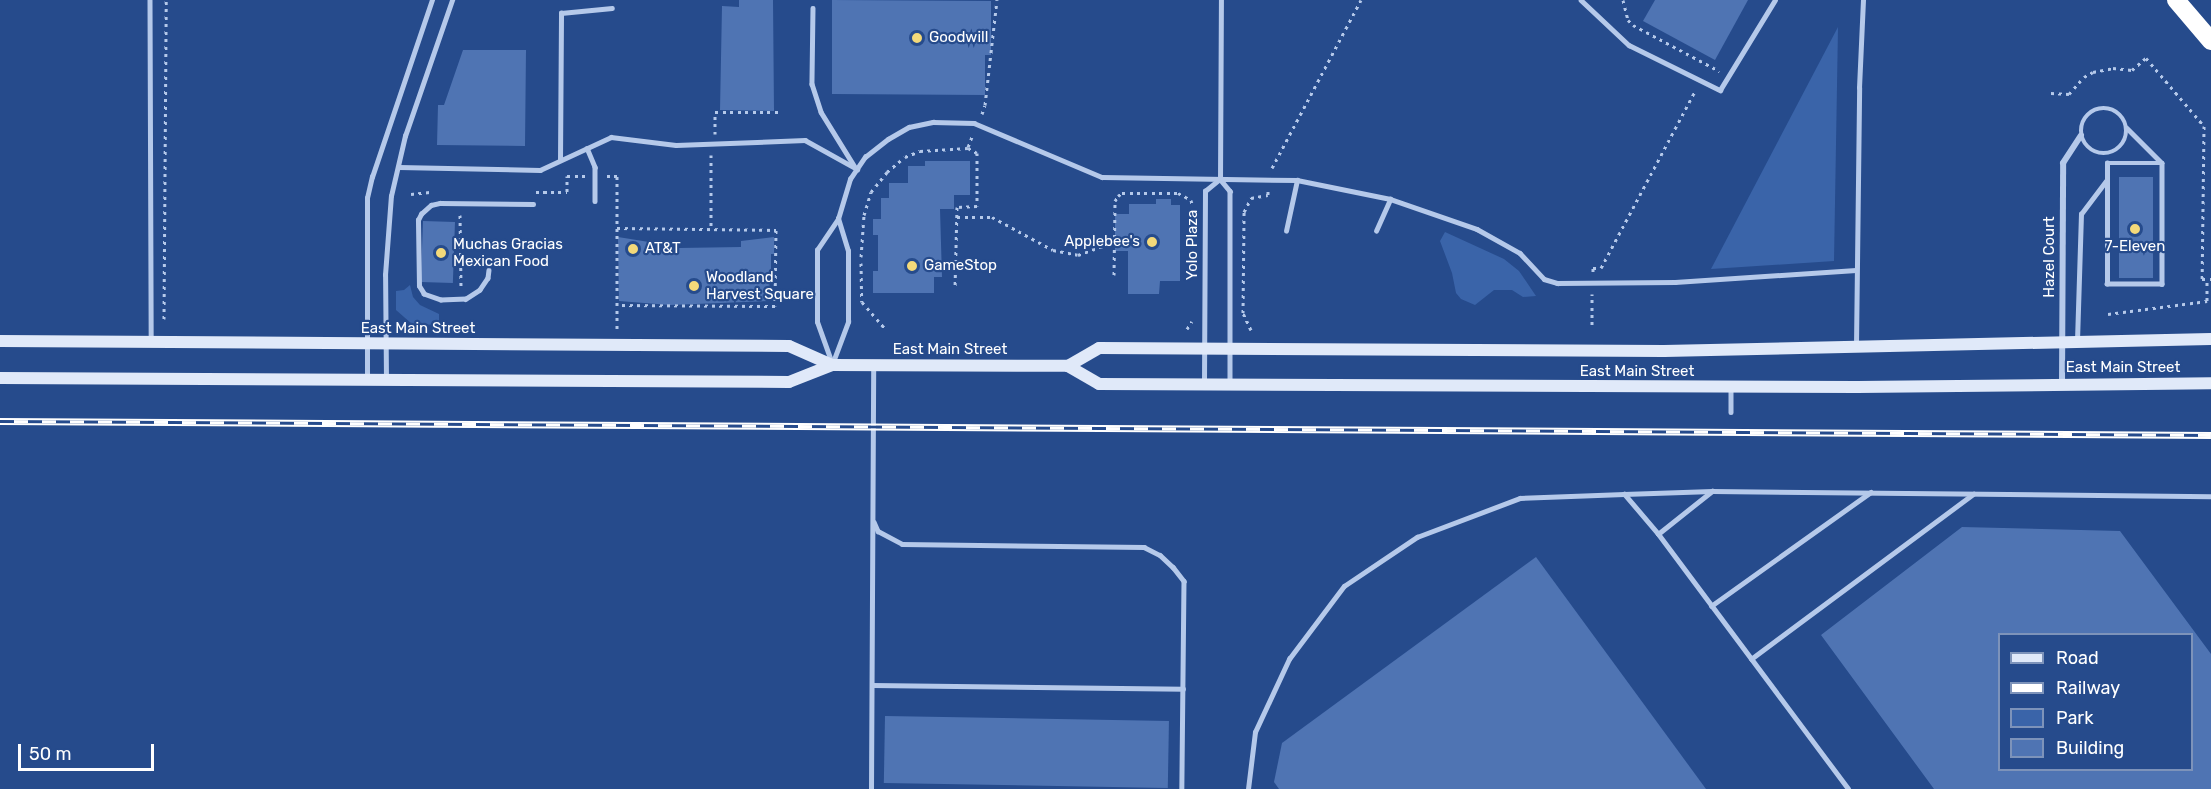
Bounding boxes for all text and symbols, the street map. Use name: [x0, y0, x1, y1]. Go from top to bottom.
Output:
place label: Goodwill: [929, 29, 988, 47]
marker: Goodwill: [910, 31, 924, 45]
street label: Yolo Plaza: [1184, 210, 1202, 280]
street label: Hazel Court: [2041, 216, 2059, 298]
marker: 7-Eleven: [2128, 222, 2142, 236]
place label: Applebee's: [1064, 233, 1140, 251]
place label: Muchas Gracias Mexican Food: [453, 235, 563, 270]
marker: Applebee's: [1145, 235, 1159, 249]
place label: 7-Eleven: [2105, 238, 2165, 256]
place label: AT&T: [645, 240, 681, 258]
marker: AT&T: [626, 242, 640, 256]
marker: Muchas Gracias Mexican Food: [434, 246, 448, 260]
place label: GameStop: [924, 257, 997, 275]
marker: GameStop: [905, 259, 919, 273]
place label: Woodland Harvest Square: [706, 268, 814, 303]
marker: Woodland Harvest Square: [687, 279, 701, 293]
street label: East Main Street: [361, 320, 475, 338]
street label: East Main Street: [893, 341, 1007, 359]
street label: East Main Street: [2066, 359, 2180, 377]
street label: East Main Street: [1580, 363, 1694, 381]
legend: [1998, 633, 2193, 771]
text: Road: [2056, 647, 2099, 669]
text: Railway: [2056, 677, 2120, 699]
text: Park: [2056, 707, 2093, 729]
scale bar: [21, 732, 158, 770]
text: Building: [2056, 737, 2124, 759]
text: 50 m: [29, 743, 72, 765]

